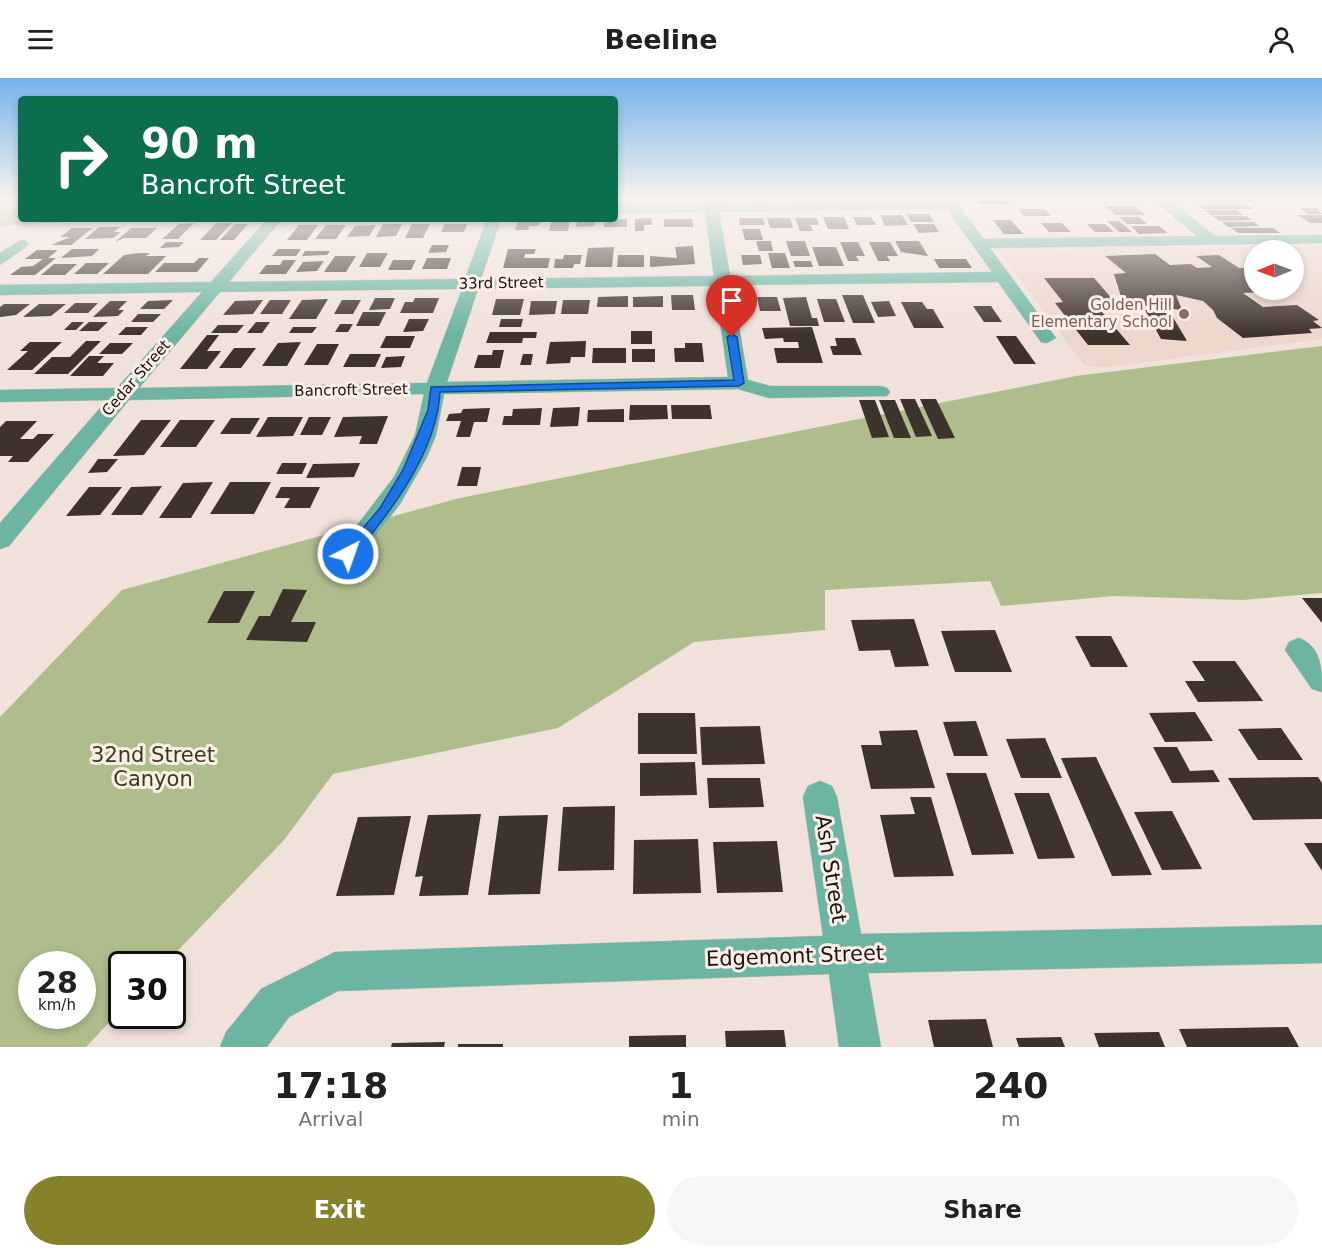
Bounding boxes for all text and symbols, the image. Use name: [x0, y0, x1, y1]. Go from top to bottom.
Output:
icon: menu: [24, 23, 57, 56]
icon: person: [1265, 23, 1298, 56]
text: Beeline: [604, 24, 718, 55]
text: 90 m: [141, 119, 258, 168]
icon: right: [42, 120, 120, 198]
text: Bancroft Street: [141, 169, 345, 200]
north arrow: [1244, 240, 1304, 300]
map controls: [1244, 240, 1304, 300]
street label: 33rd Street: [458, 273, 544, 293]
pin: [706, 275, 757, 337]
icon: arrive: [715, 284, 748, 317]
place label: Golden Hill Elementary School: [1031, 296, 1172, 331]
marker: Golden Hill Elementary School: [1177, 307, 1191, 321]
street label: Cedar Street: [98, 336, 174, 420]
street label: Bancroft Street: [294, 380, 408, 400]
position arrow: [316, 522, 380, 586]
park label: 32nd Street Canyon: [91, 743, 215, 791]
street label: Ash Street: [811, 813, 851, 925]
street label: Edgemont Street: [706, 941, 884, 971]
speed limit sign: 30: [108, 951, 186, 1029]
text: 28: [36, 965, 78, 1000]
text: km/h: [38, 996, 76, 1014]
text: 17:18: [274, 1065, 388, 1106]
text: 1: [668, 1065, 693, 1106]
text: 240: [973, 1065, 1048, 1106]
text: Arrival: [298, 1107, 363, 1131]
text: min: [662, 1107, 700, 1131]
text: m: [1001, 1107, 1021, 1131]
button: Exit: [24, 1176, 655, 1245]
button: Share: [667, 1176, 1298, 1245]

